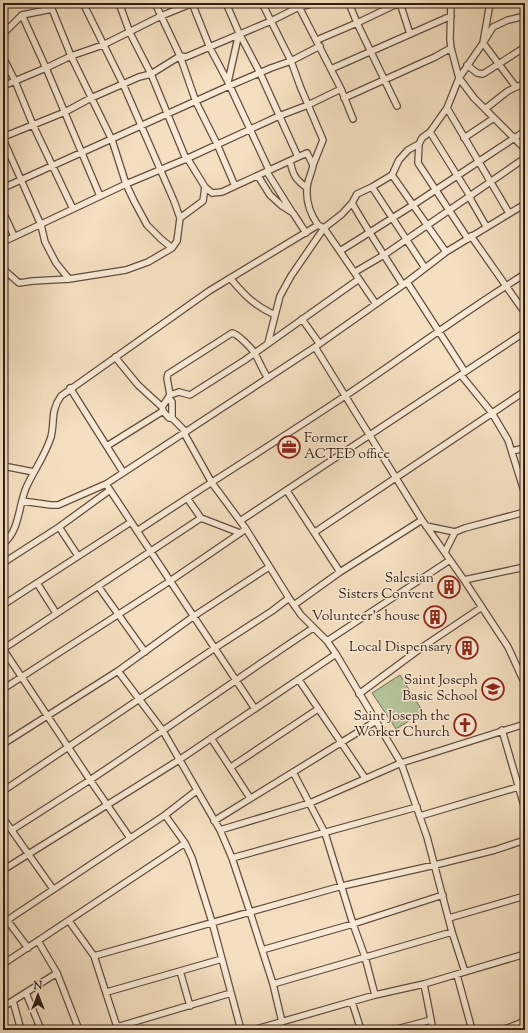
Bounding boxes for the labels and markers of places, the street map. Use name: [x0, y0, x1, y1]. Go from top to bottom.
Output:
place label: Former ACTED office: [304, 429, 390, 465]
office icon: Former ACTED office: [276, 434, 302, 460]
place label: Salesian Sisters Convent: [338, 569, 434, 605]
building icon: Salesian Sisters Convent: [436, 574, 462, 600]
building icon: Volunteer's house: [422, 604, 448, 630]
place label: Volunteer's house: [312, 607, 420, 627]
building icon: Local Dispensary: [454, 635, 480, 661]
place label: Local Dispensary: [349, 638, 452, 658]
place label: Saint Joseph Basic School: [402, 671, 478, 707]
school or university icon: Saint Joseph Basic School: [480, 676, 506, 702]
place label: Saint Joseph the Worker Church: [353, 707, 450, 743]
church icon: Saint Joseph the Worker Church: [452, 712, 478, 738]

